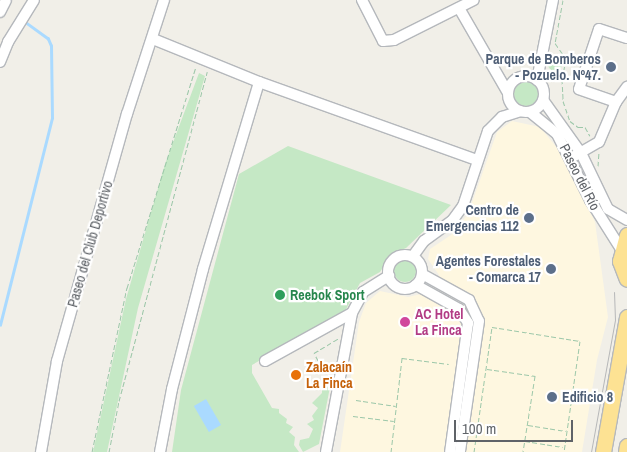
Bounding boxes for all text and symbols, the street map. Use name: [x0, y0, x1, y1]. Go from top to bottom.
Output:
place label: Parque de Bomberos - Pozuelo. Nº47.: [486, 51, 601, 84]
marker: Parque de Bomberos - Pozuelo. Nº47.: [605, 61, 617, 73]
street label: Paseo del Río: [556, 141, 604, 213]
street label: Paseo del Club Deportivo: [64, 179, 116, 309]
place label: Centro de Emergencias 112: [426, 202, 519, 234]
marker: Centro de Emergencias 112: [523, 212, 535, 224]
place label: Agentes Forestales - Comarca 17: [436, 253, 541, 286]
marker: Agentes Forestales - Comarca 17: [545, 263, 557, 275]
place label: Reebok Sport: [290, 287, 365, 303]
marker: Reebok Sport: [274, 289, 286, 301]
place label: AC Hotel La Finca: [415, 306, 463, 338]
marker: AC Hotel La Finca: [399, 316, 411, 328]
place label: Zalacaín La Finca: [306, 359, 353, 392]
marker: Zalacaín La Finca: [290, 369, 302, 381]
place label: Edificio 8: [562, 389, 613, 405]
marker: Edificio 8: [546, 391, 558, 403]
scale bar: [457, 410, 576, 442]
text: 100 m: [462, 418, 496, 439]

